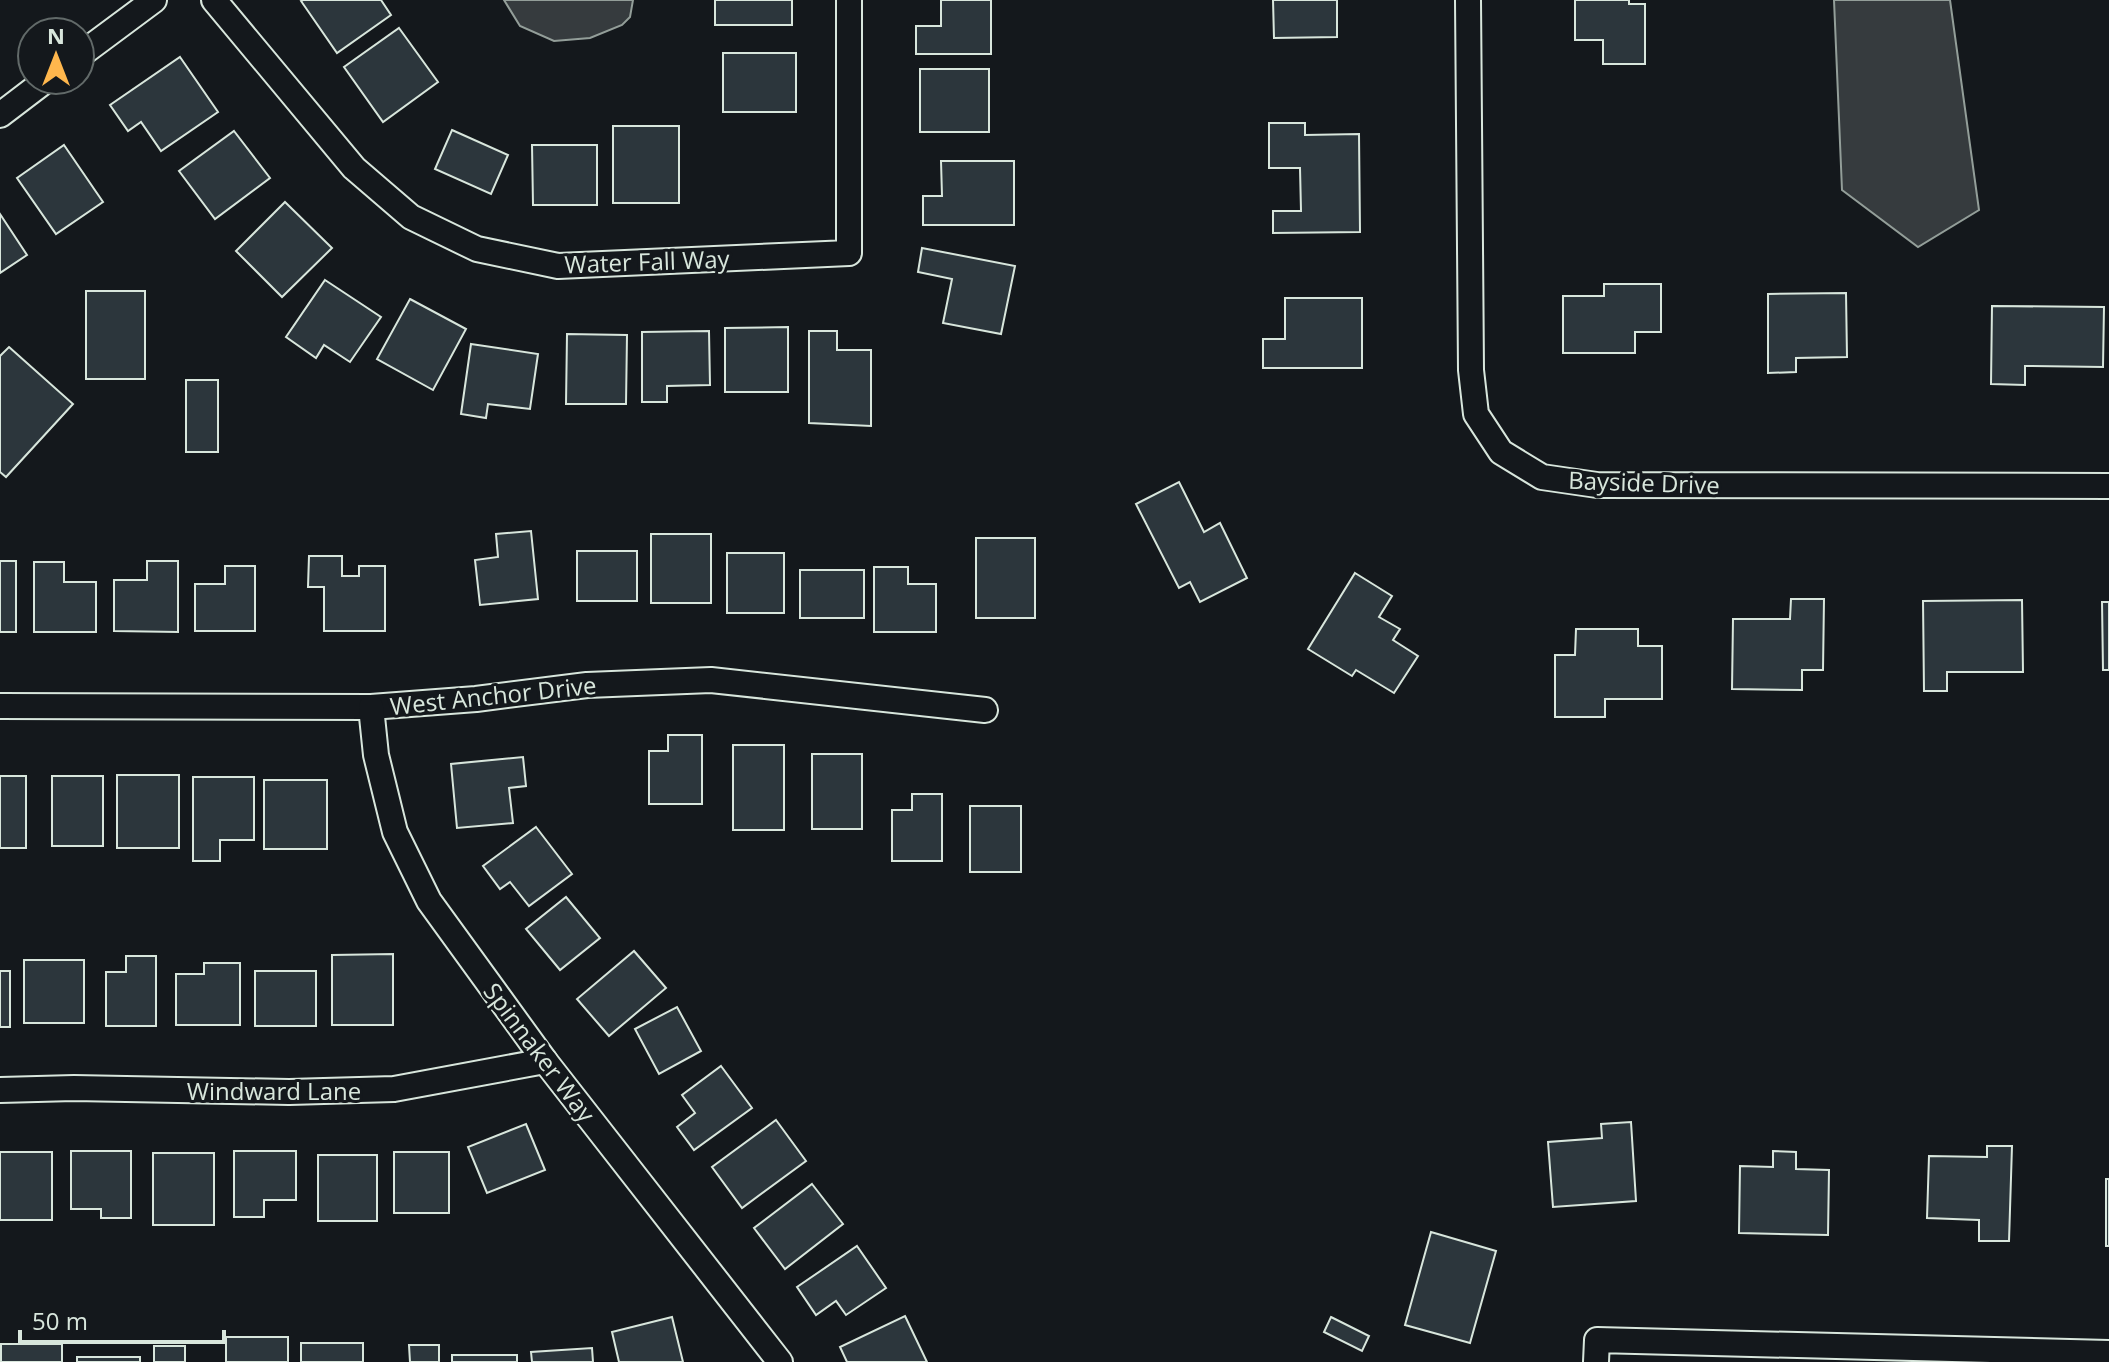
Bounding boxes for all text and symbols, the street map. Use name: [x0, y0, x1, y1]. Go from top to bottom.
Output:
north arrow: [16, 16, 96, 96]
text: N: [47, 20, 65, 50]
street label: Water Fall Way: [564, 242, 731, 280]
street label: Bayside Drive: [1568, 463, 1720, 501]
street label: West Anchor Drive: [388, 668, 598, 722]
street label: Spinnaker Way: [477, 976, 604, 1129]
street label: Windward Lane: [187, 1074, 361, 1107]
scale bar: [20, 1294, 224, 1344]
text: 50 m: [32, 1304, 88, 1337]

